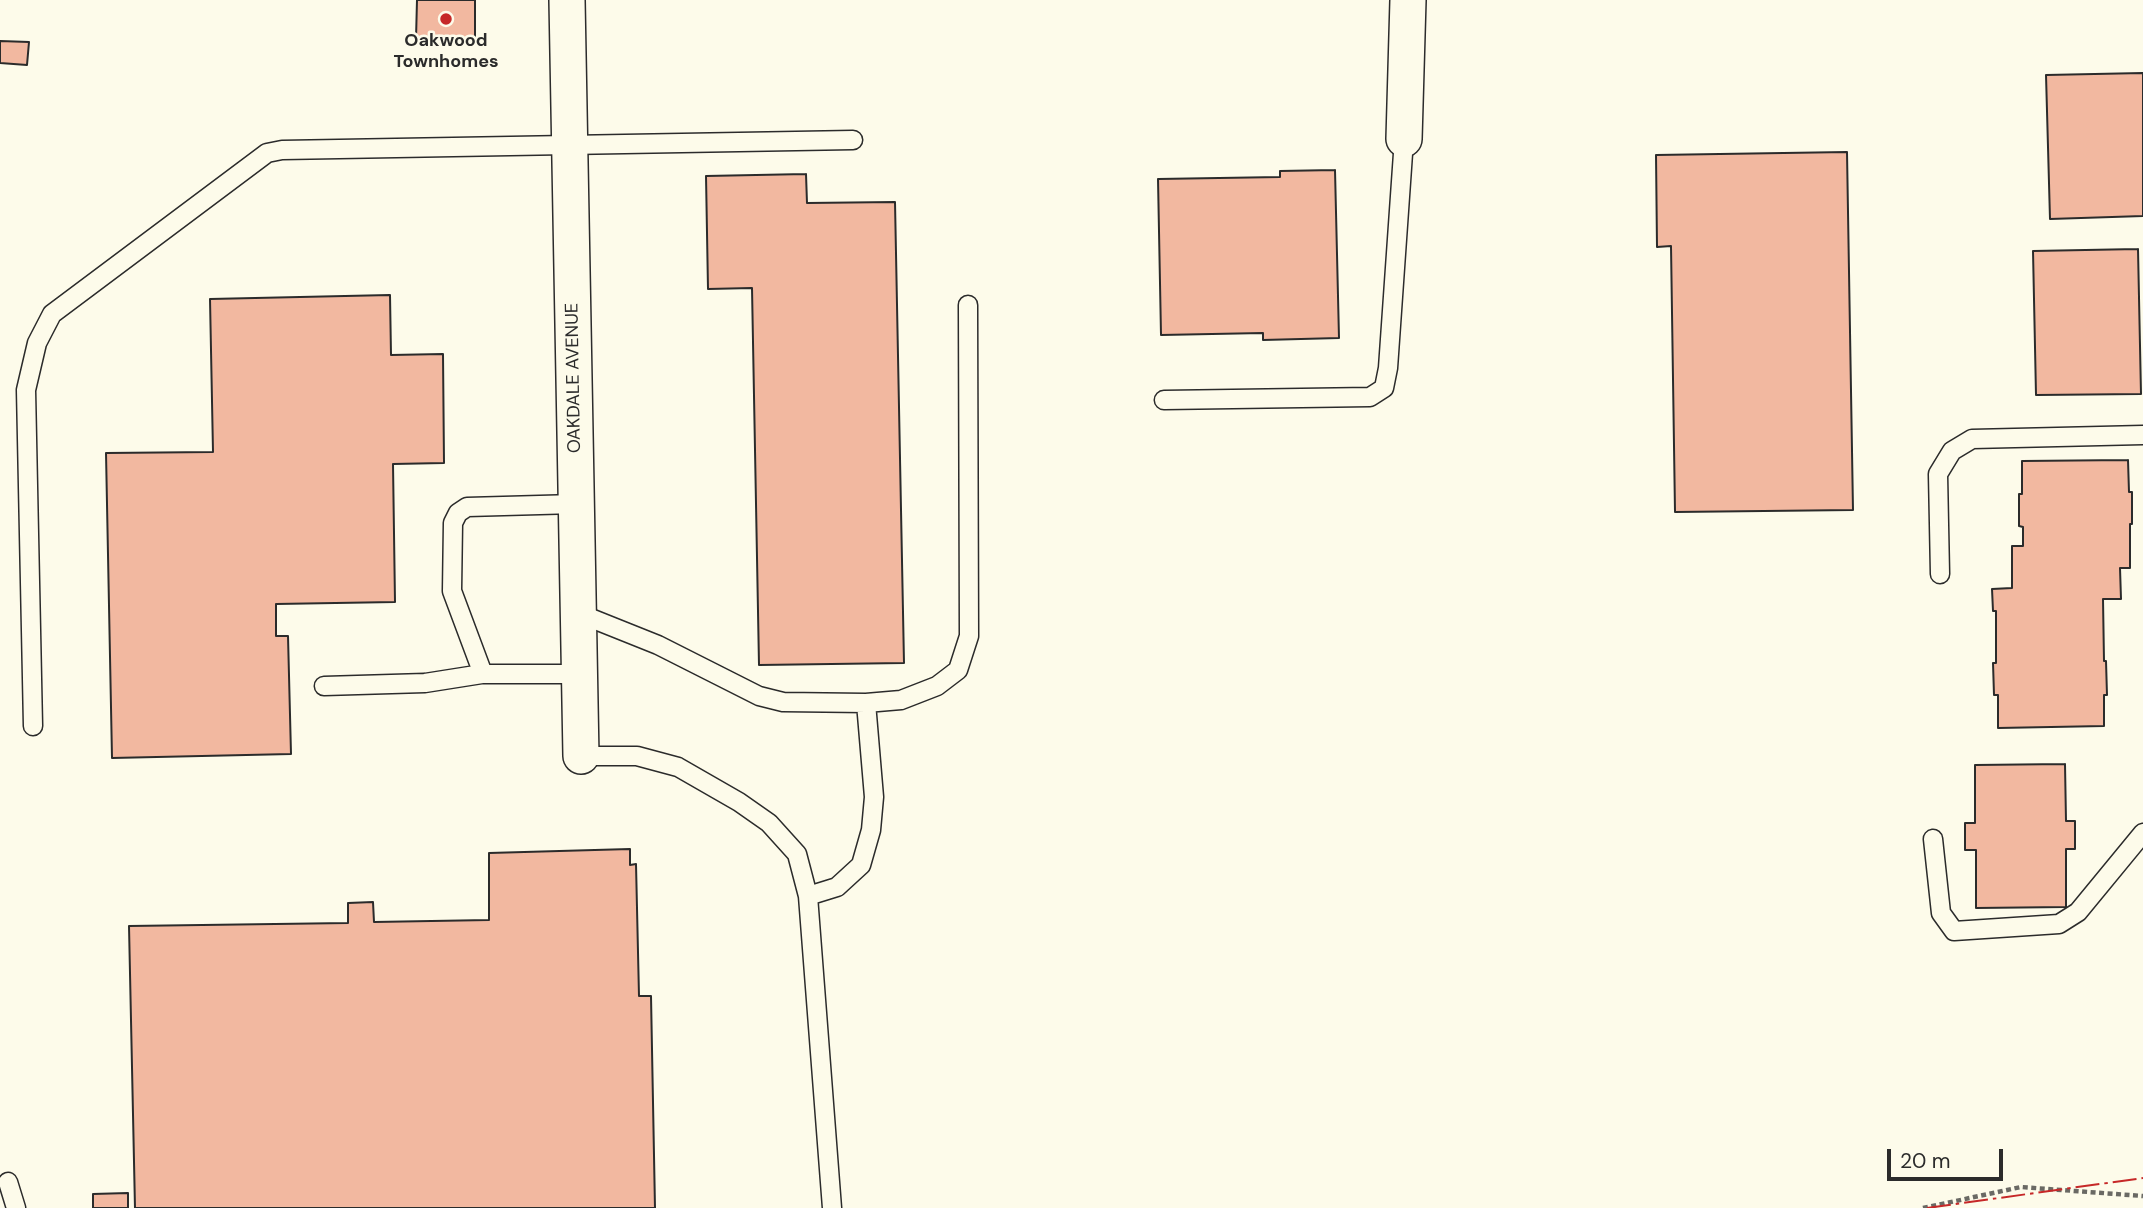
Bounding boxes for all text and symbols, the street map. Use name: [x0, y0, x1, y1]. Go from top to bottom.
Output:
marker: Oakwood Townhomes: [438, 11, 454, 27]
place label: Oakwood Townhomes: [393, 30, 499, 72]
street label: OAKDALE AVENUE: [562, 303, 586, 453]
scale bar: [1891, 1134, 2007, 1178]
text: 20 m: [1900, 1147, 1951, 1175]

